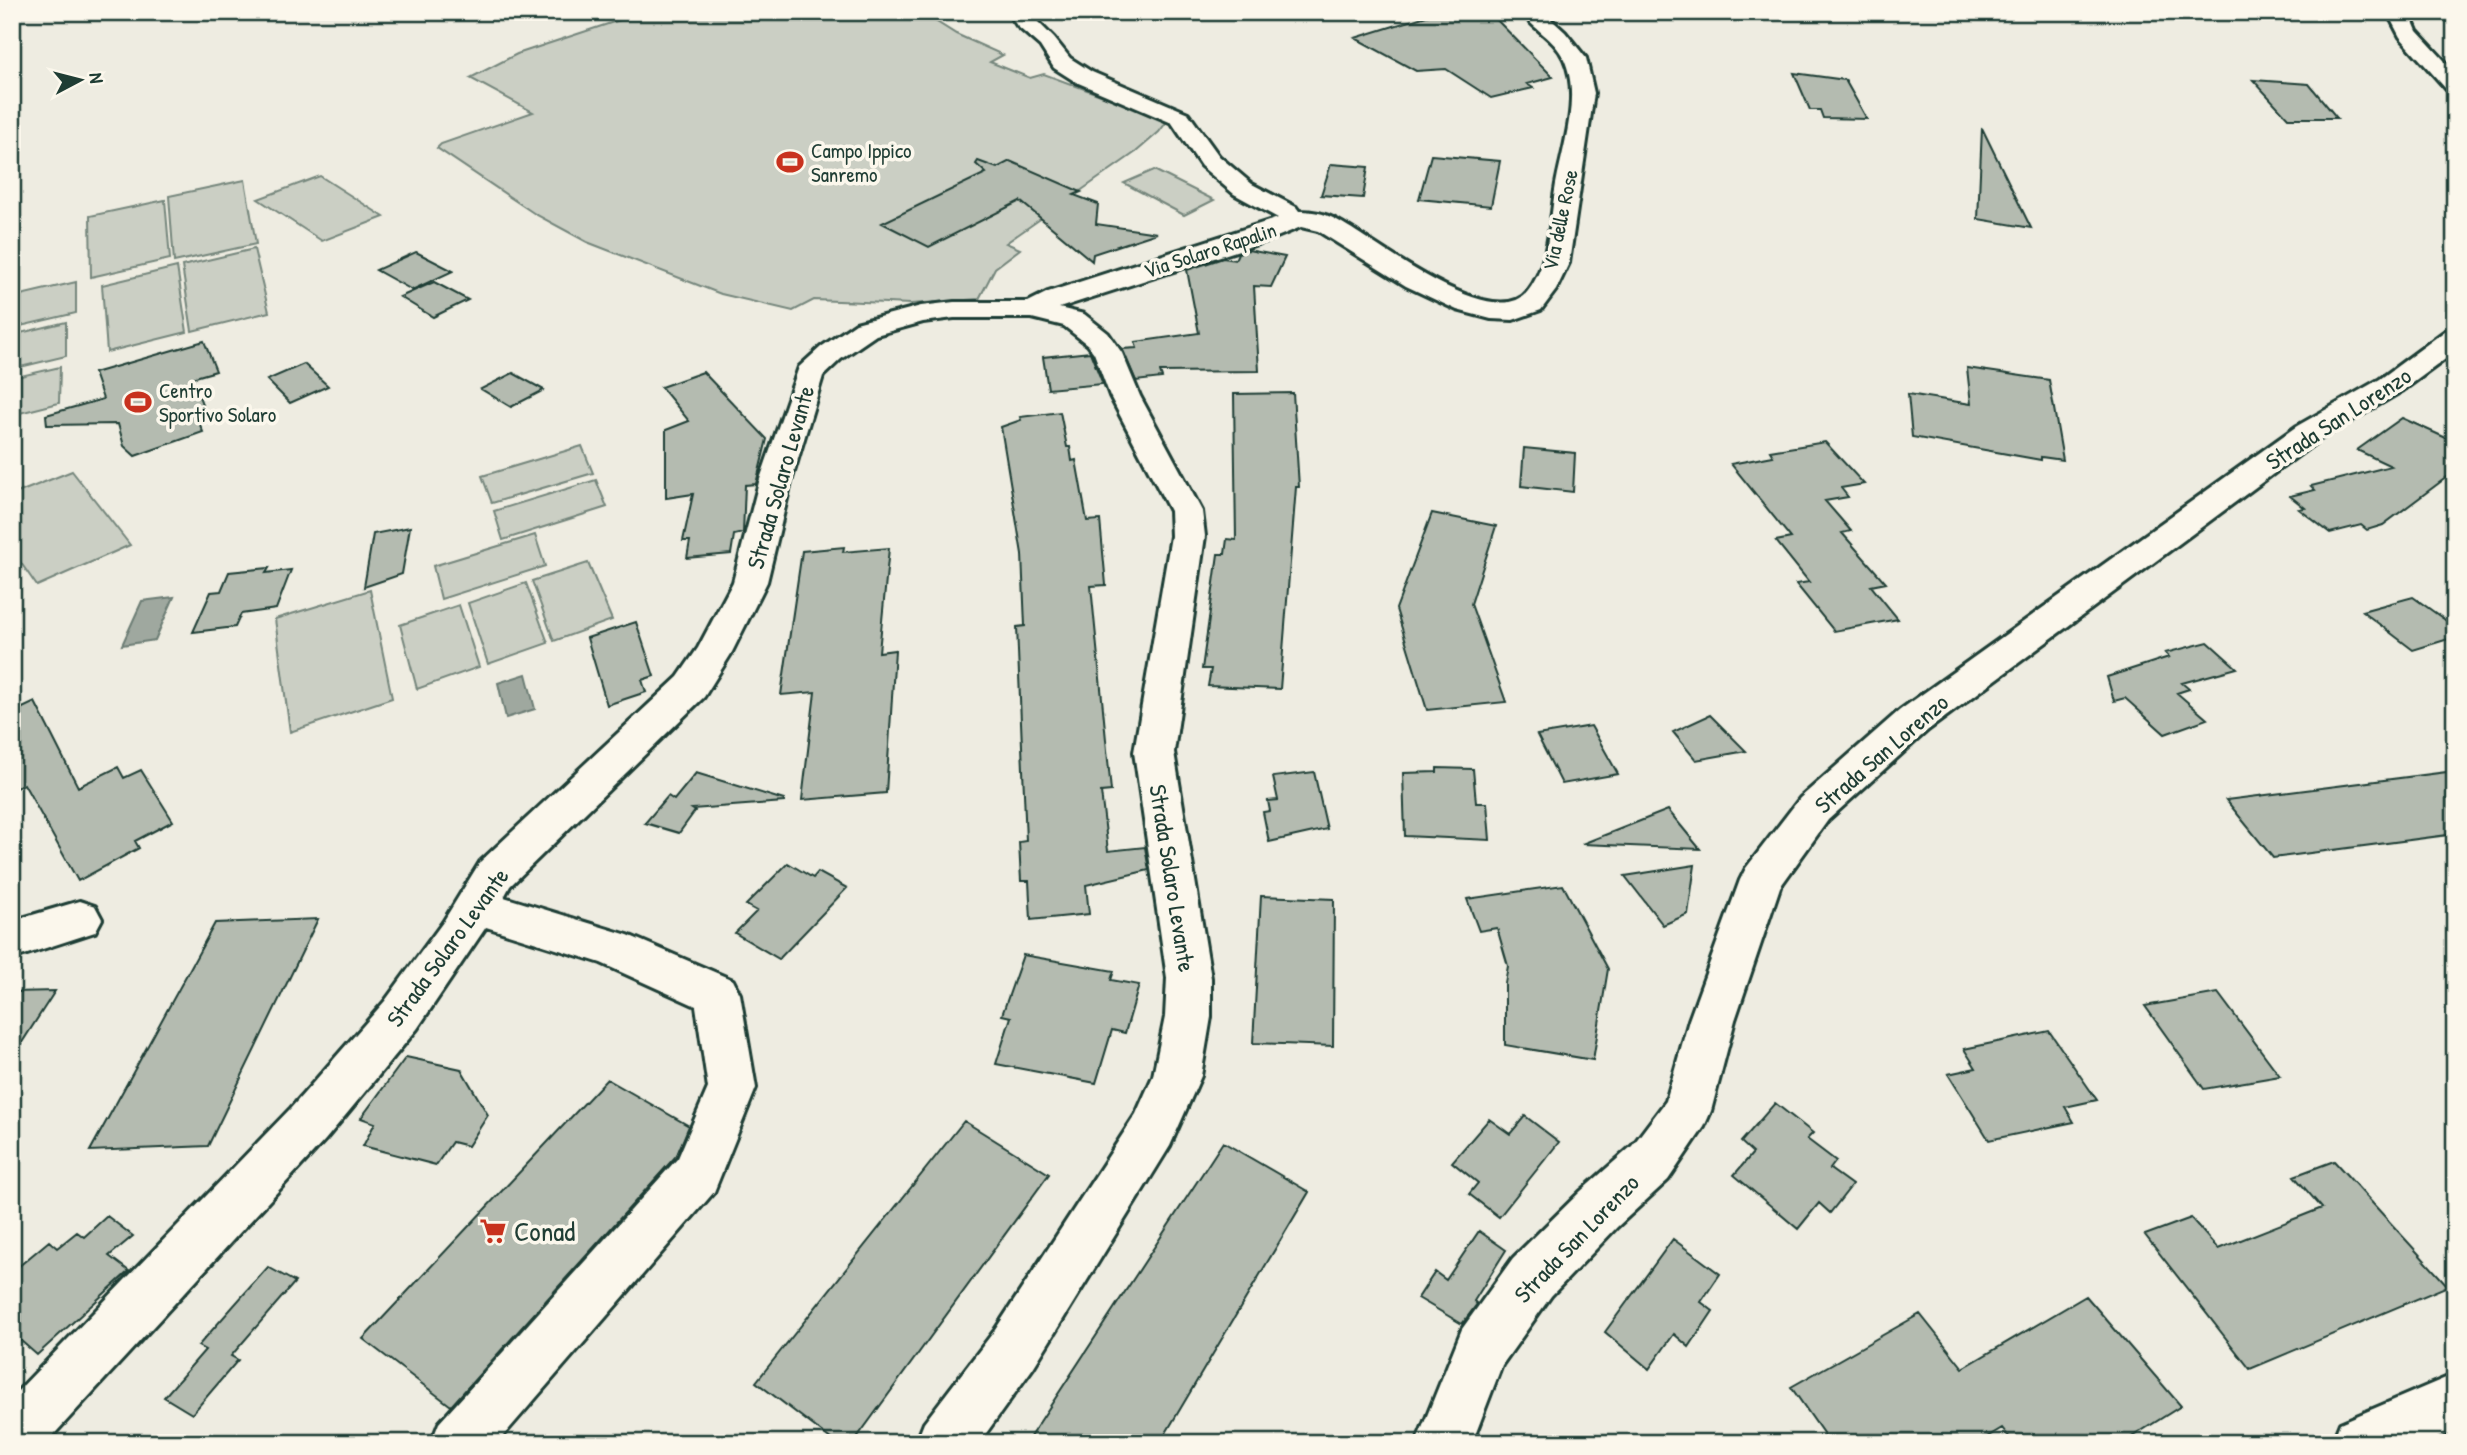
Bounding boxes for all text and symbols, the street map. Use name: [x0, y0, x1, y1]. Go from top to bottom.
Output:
north arrow: [46, 46, 116, 116]
text: N: [83, 71, 110, 85]
place label: Campo Ippico Sanremo: [811, 136, 912, 189]
sports icon: Campo Ippico Sanremo: [775, 147, 805, 177]
street label: Via delle Rose: [1535, 167, 1585, 273]
street label: Via Solaro Rapalin: [1140, 215, 1280, 285]
street label: Strada San Lorenzo: [2259, 359, 2417, 477]
place label: Centro Sportivo Solaro: [159, 376, 276, 429]
street label: Strada Solaro Levante: [739, 381, 822, 572]
sports icon: Centro Sportivo Solaro: [123, 387, 153, 417]
street label: Strada San Lorenzo: [1807, 686, 1955, 820]
street label: Strada Solaro Levante: [1142, 782, 1204, 974]
street label: Strada Solaro Levante: [378, 861, 516, 1033]
street label: Strada San Lorenzo: [1506, 1167, 1646, 1309]
place label: Conad: [514, 1212, 575, 1250]
supermarket icon: Conad: [478, 1216, 508, 1246]

